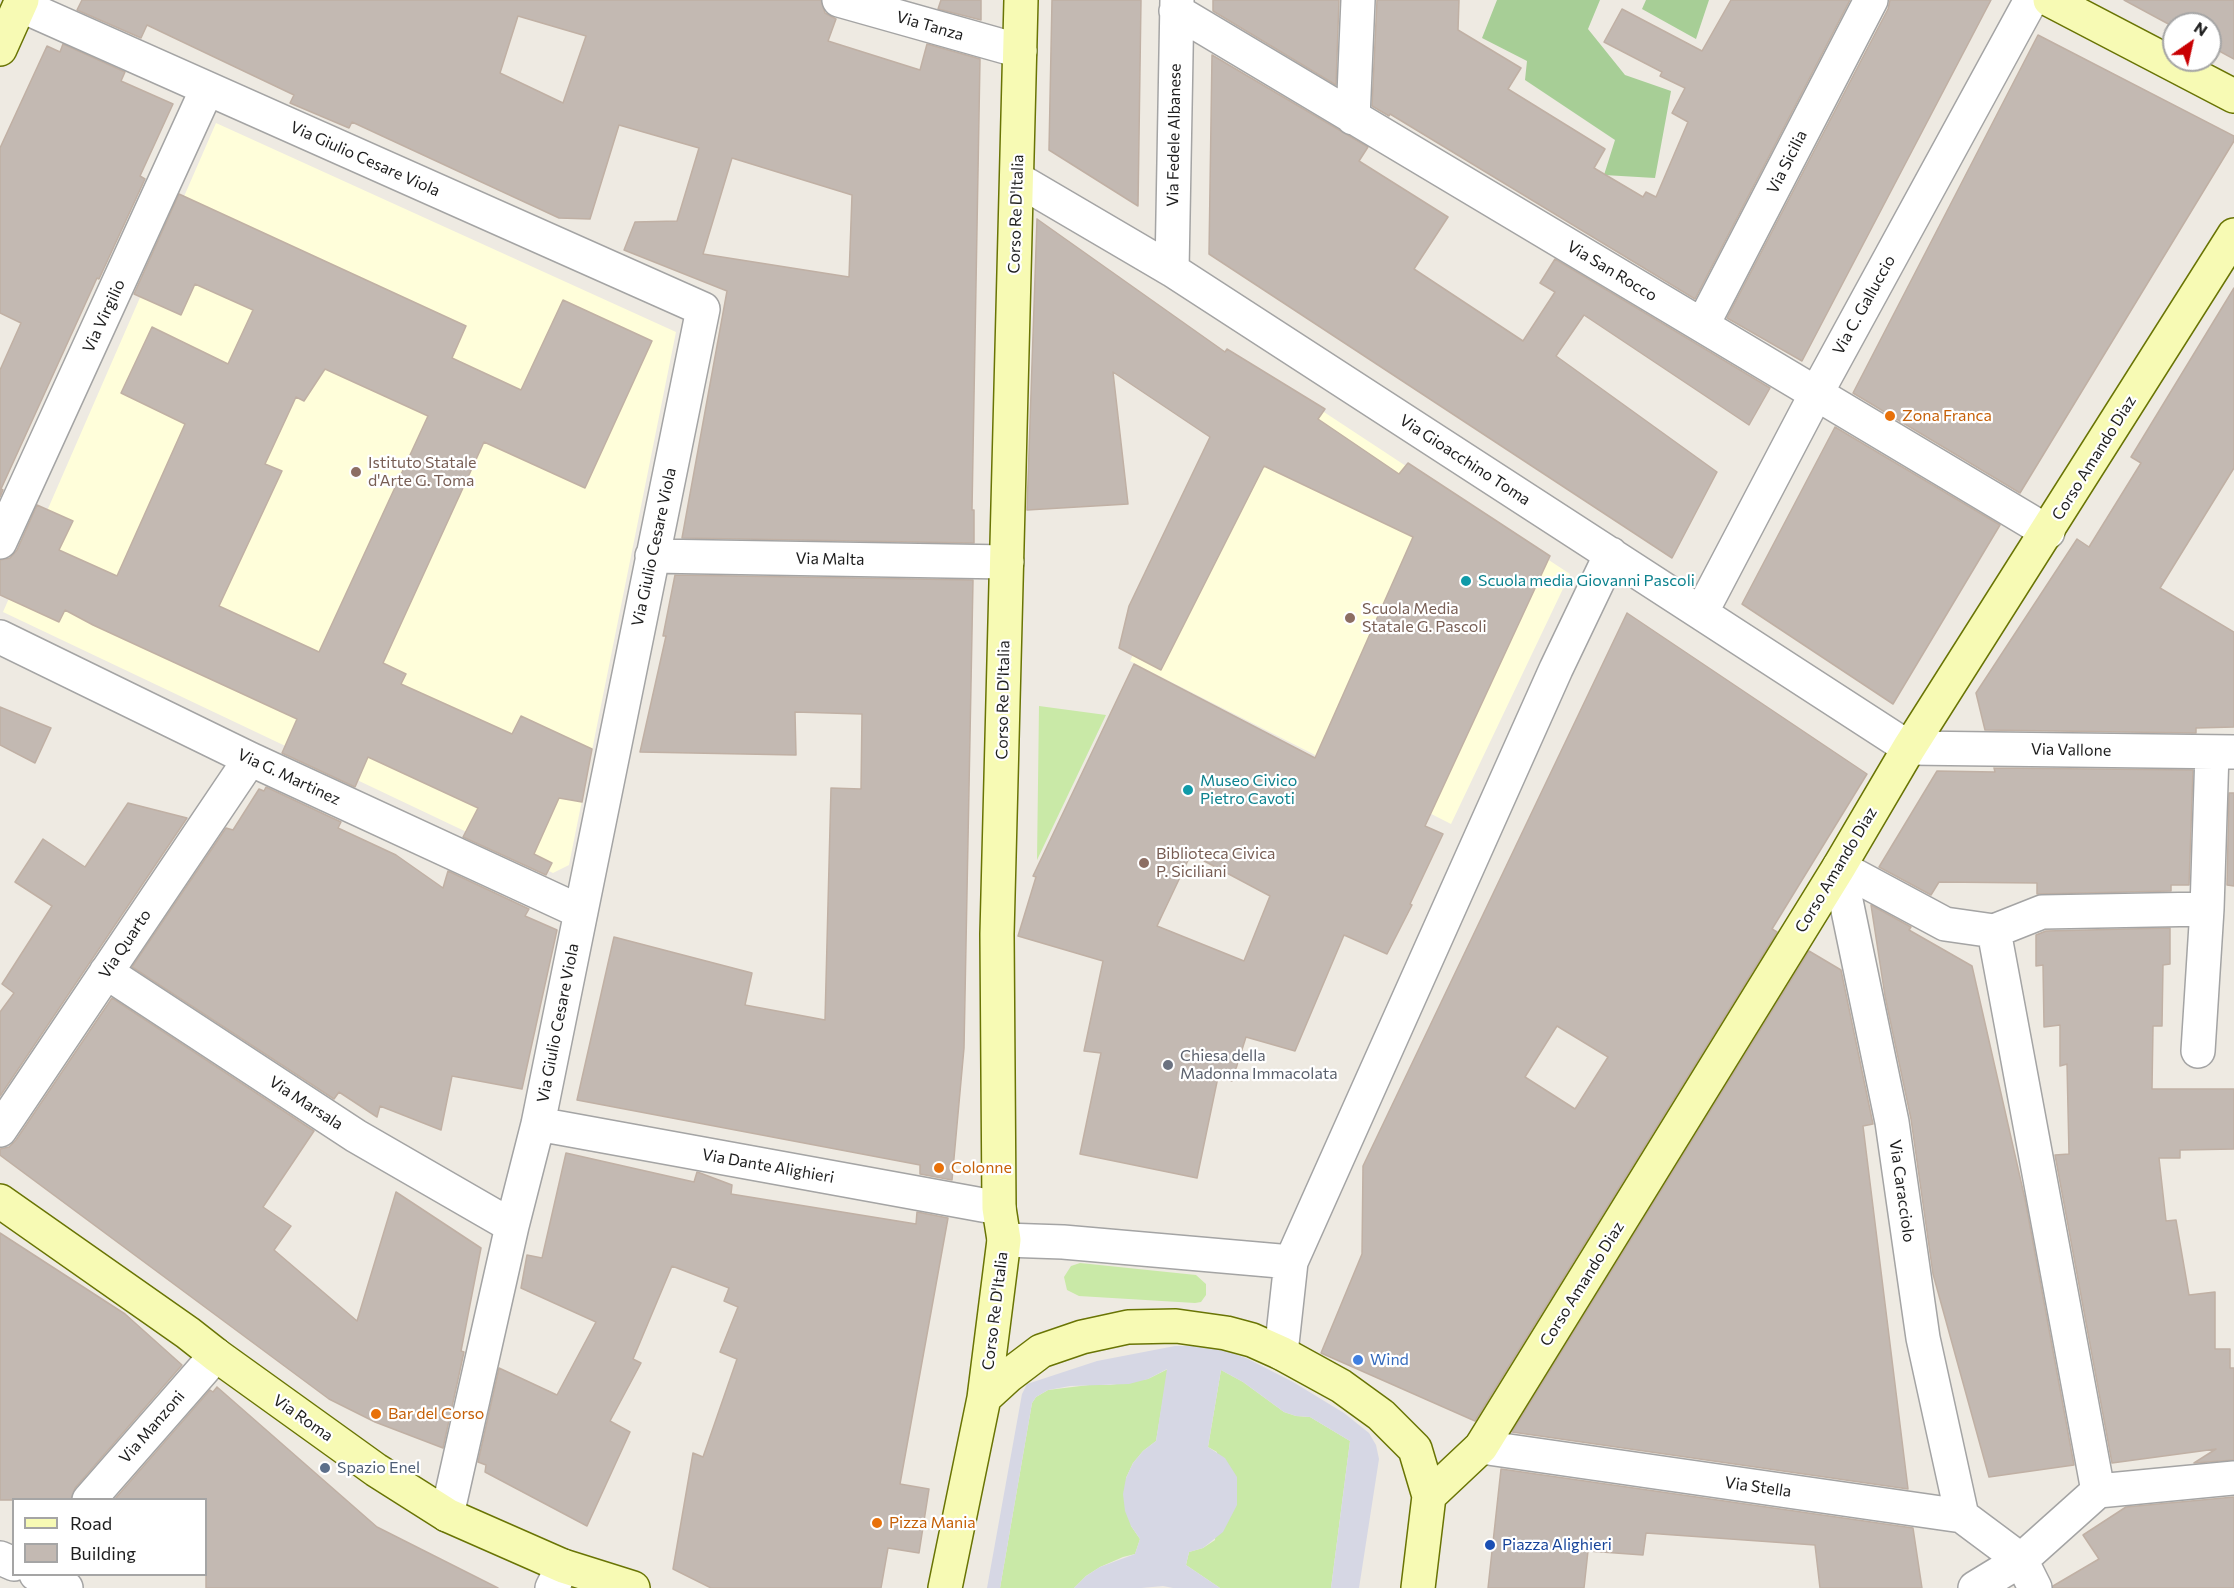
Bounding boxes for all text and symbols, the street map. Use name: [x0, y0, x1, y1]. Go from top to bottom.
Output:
street label: Via Tanza: [894, 7, 966, 45]
north arrow: [2162, 12, 2222, 72]
text: N: [2191, 17, 2212, 40]
street label: Via Fedele Albanese: [1163, 63, 1185, 207]
street label: Via Giulio Cesare Viola: [287, 117, 443, 201]
street label: Via Sicilia: [1763, 127, 1811, 197]
street label: Corso Re D'Italia: [1004, 154, 1028, 274]
street label: Via San Rocco: [1563, 237, 1661, 305]
street label: Via C. Galluccio: [1829, 252, 1899, 358]
street label: Via Virgilio: [79, 276, 129, 356]
street label: Corso Amando Diaz: [2048, 392, 2140, 524]
place label: Zona Franca: [1902, 406, 1992, 426]
marker: Zona Franca: [1883, 409, 1897, 423]
street label: Via Gioacchino Toma: [1396, 411, 1534, 509]
place label: Istituto Statale d'Arte G. Toma: [368, 453, 477, 491]
marker: Istituto Statale d'Arte G. Toma: [349, 465, 363, 479]
street label: Via Giulio Cesare Viola: [628, 466, 680, 628]
street label: Via Malta: [795, 549, 865, 569]
place label: Scuola media Giovanni Pascoli: [1478, 571, 1695, 591]
marker: Scuola media Giovanni Pascoli: [1459, 574, 1473, 588]
place label: Scuola Media Statale G. Pascoli: [1362, 599, 1487, 637]
marker: Scuola Media Statale G. Pascoli: [1343, 611, 1357, 625]
street label: Corso Re D'Italia: [992, 640, 1014, 760]
street label: Via Vallone: [2031, 740, 2111, 760]
street label: Via G. Martinez: [235, 745, 343, 809]
place label: Museo Civico Pietro Cavoti: [1200, 771, 1297, 809]
marker: Museo Civico Pietro Cavoti: [1181, 783, 1195, 797]
street label: Corso Amando Diaz: [1791, 804, 1881, 936]
place label: Biblioteca Civica P. Siciliani: [1156, 844, 1275, 882]
marker: Biblioteca Civica P. Siciliani: [1137, 856, 1151, 870]
street label: Via Quarto: [95, 906, 155, 982]
street label: Via Giulio Cesare Viola: [533, 942, 583, 1104]
place label: Chiesa della Madonna Immacolata: [1180, 1046, 1338, 1084]
marker: Chiesa della Madonna Immacolata: [1161, 1058, 1175, 1072]
street label: Via Marsala: [265, 1072, 347, 1134]
street label: Via Caracciolo: [1885, 1138, 1919, 1244]
street label: Via Dante Alighieri: [700, 1145, 836, 1187]
place label: Colonne: [951, 1158, 1012, 1178]
marker: Colonne: [932, 1161, 946, 1175]
street label: Corso Amando Diaz: [1536, 1218, 1628, 1350]
street label: Corso Re D'Italia: [978, 1251, 1012, 1371]
place label: Wind: [1370, 1350, 1409, 1370]
marker: Wind: [1351, 1353, 1365, 1367]
street label: Via Manzoni: [115, 1387, 189, 1467]
street label: Via Roma: [269, 1390, 337, 1446]
place label: Bar del Corso: [388, 1404, 484, 1424]
marker: Bar del Corso: [369, 1407, 383, 1421]
place label: Spazio Enel: [337, 1458, 420, 1478]
marker: Spazio Enel: [318, 1461, 332, 1475]
street label: Via Stella: [1723, 1473, 1793, 1501]
legend: [12, 1498, 207, 1576]
text: Road: [70, 1512, 112, 1534]
place label: Pizza Mania: [889, 1513, 976, 1533]
marker: Pizza Mania: [870, 1516, 884, 1530]
place label: Piazza Alighieri: [1502, 1535, 1612, 1555]
marker: Piazza Alighieri: [1483, 1538, 1497, 1552]
text: Building: [70, 1542, 136, 1564]

